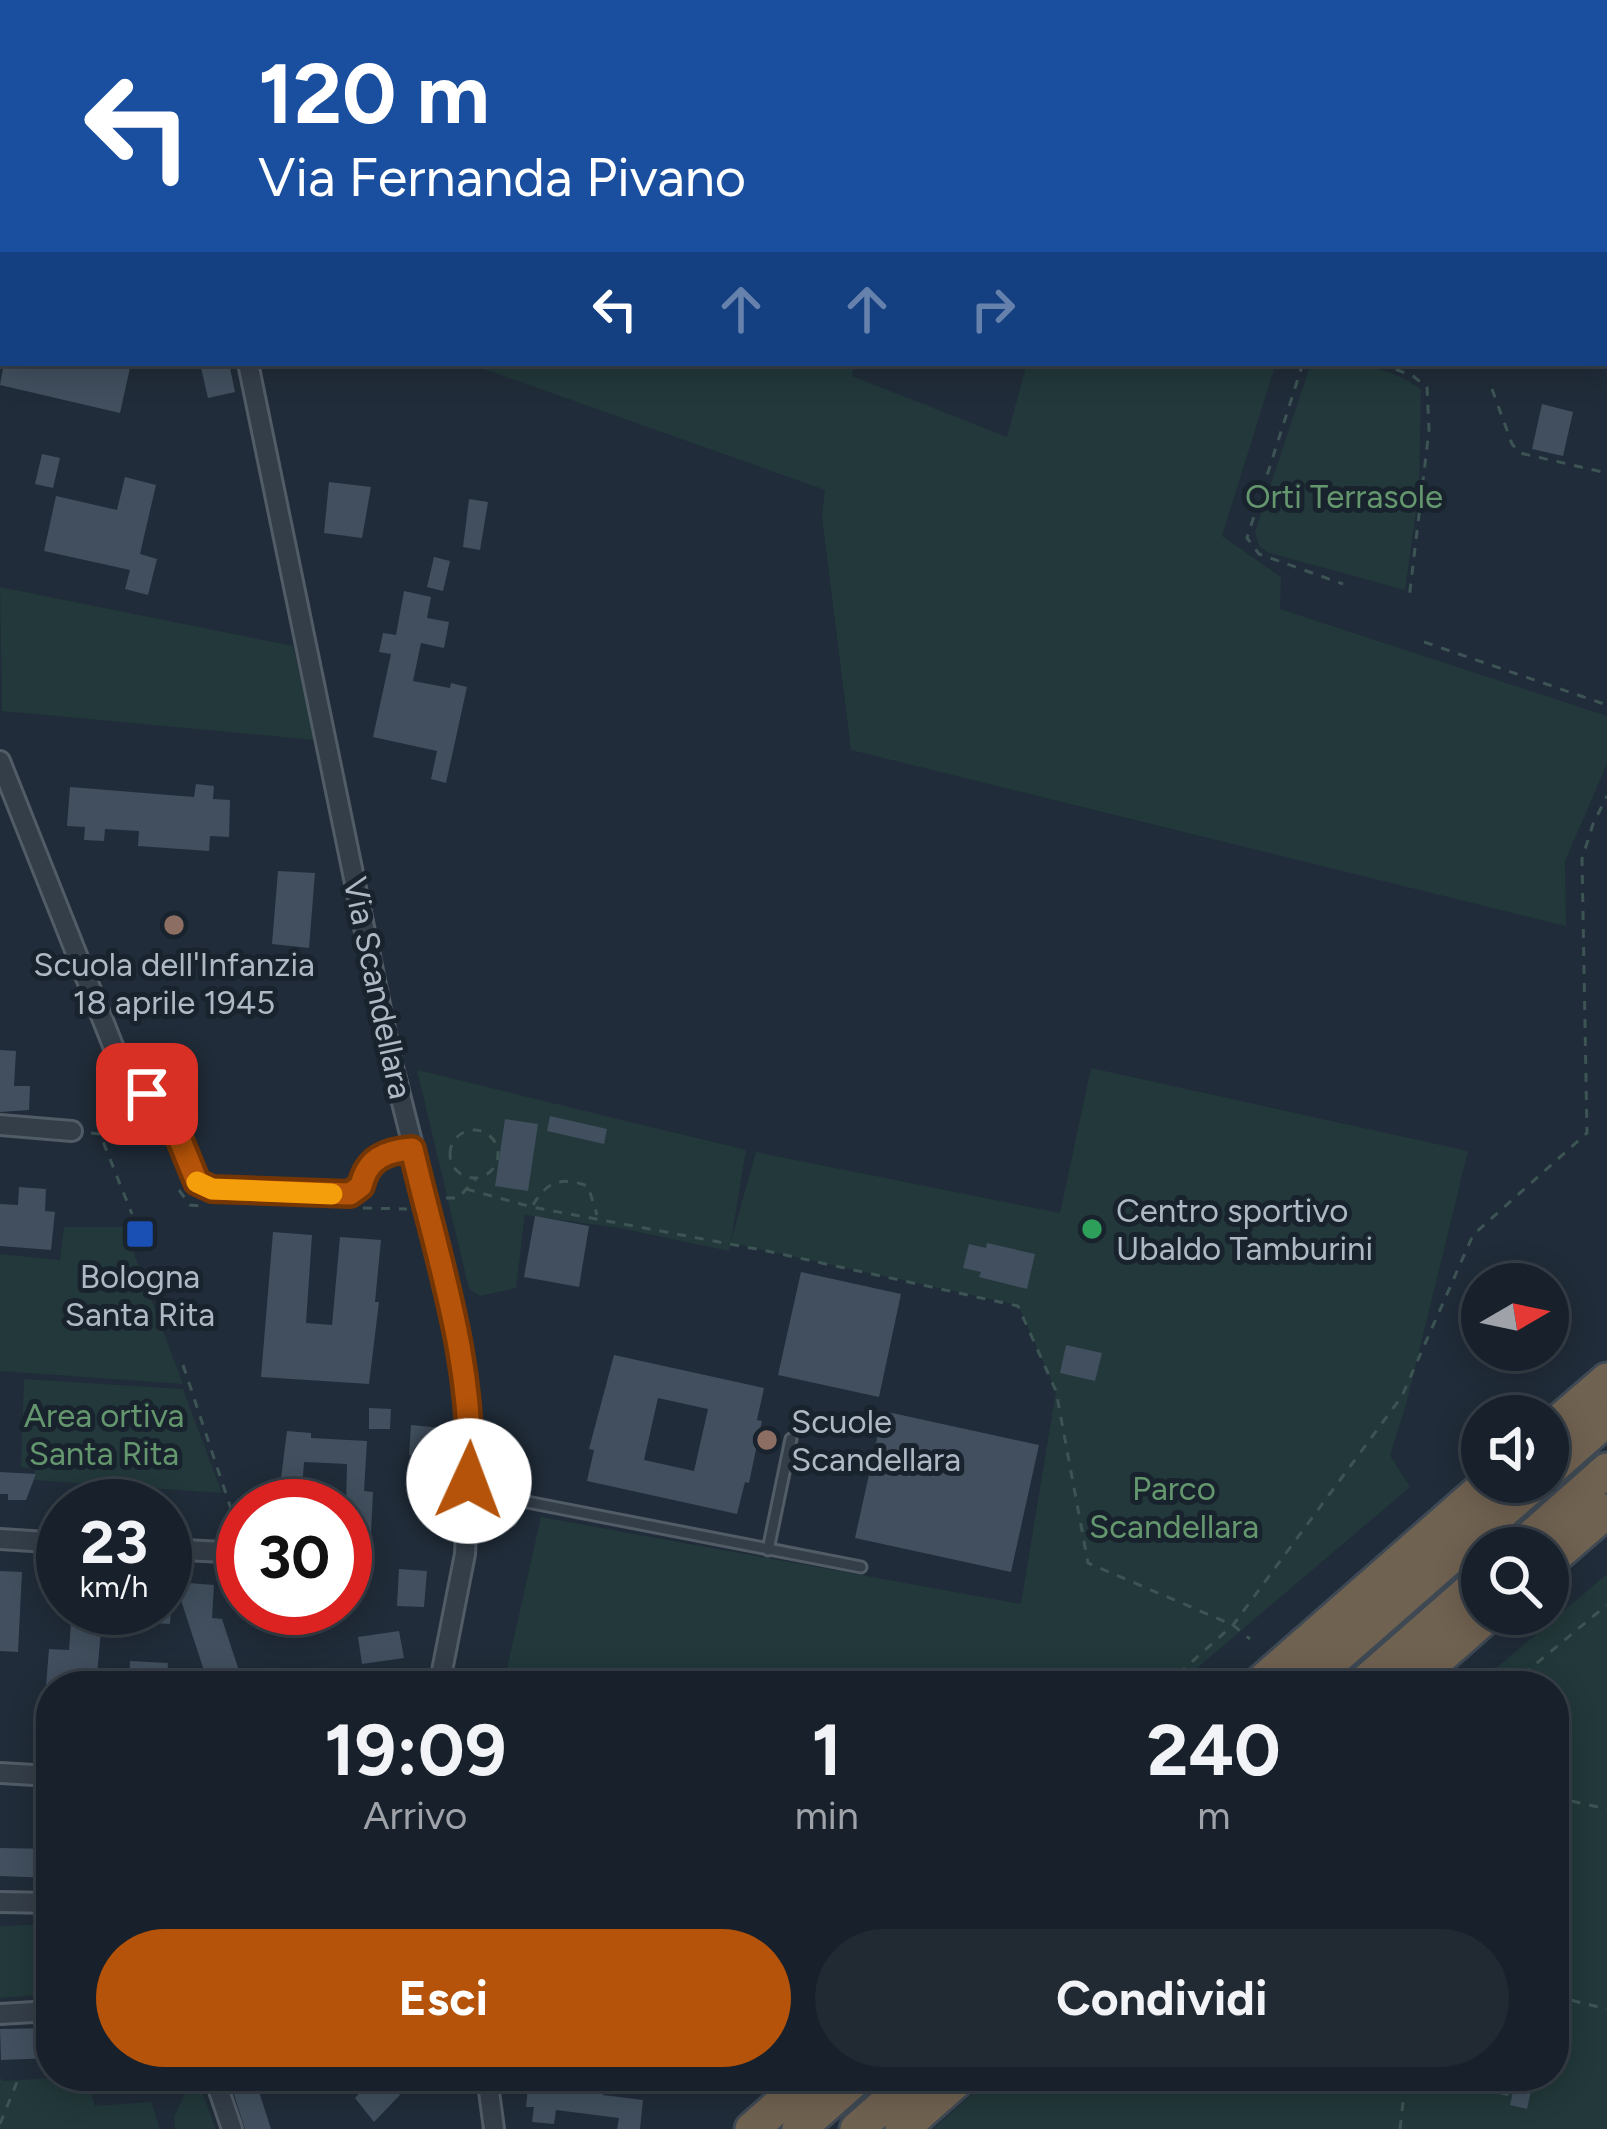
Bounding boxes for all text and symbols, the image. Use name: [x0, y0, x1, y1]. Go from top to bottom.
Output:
text: 120 m: [258, 43, 490, 144]
icon: left: [60, 48, 216, 204]
text: Via Fernanda Pivano: [258, 145, 746, 210]
icon: left: [582, 276, 648, 342]
icon: ahead: [708, 276, 774, 342]
icon: ahead: [834, 276, 900, 342]
icon: right: [960, 276, 1026, 342]
park label: Orti Terrasole: [1245, 477, 1443, 516]
street label: Via Scandellara: [335, 874, 421, 1102]
marker: Scuola dell'Infanzia 18 aprile 1945: [161, 912, 187, 938]
place label: Scuola dell'Infanzia 18 aprile 1945: [33, 945, 315, 1022]
pin: [96, 1043, 198, 1145]
icon: arrive: [114, 1061, 180, 1127]
place label: Centro sportivo Ubaldo Tamburini: [1116, 1191, 1373, 1268]
marker: Centro sportivo Ubaldo Tamburini: [1079, 1216, 1105, 1242]
marker: Bologna Santa Rita: [124, 1218, 156, 1250]
place label: Bologna Santa Rita: [65, 1257, 215, 1334]
north arrow: [1461, 1263, 1569, 1371]
map controls: [1461, 1263, 1569, 1635]
button: sound: [1461, 1395, 1569, 1503]
park label: Area ortiva Santa Rita: [24, 1396, 184, 1473]
place label: Scuole Scandellara: [791, 1402, 961, 1479]
position arrow: [406, 1418, 532, 1544]
marker: Scuole Scandellara: [754, 1427, 780, 1453]
park label: Parco Scandellara: [1089, 1469, 1259, 1546]
speed limit sign: 30: [216, 1479, 372, 1635]
text: 23: [80, 1506, 148, 1578]
button: search: [1461, 1527, 1569, 1635]
text: km/h: [80, 1568, 148, 1605]
text: 19:09: [324, 1707, 506, 1793]
text: 1: [811, 1707, 842, 1793]
text: 240: [1147, 1707, 1281, 1793]
text: Arrivo: [363, 1792, 467, 1839]
text: min: [795, 1792, 859, 1839]
text: m: [1197, 1792, 1230, 1839]
button: Esci: [96, 1929, 791, 2067]
button: Condividi: [815, 1929, 1509, 2067]

